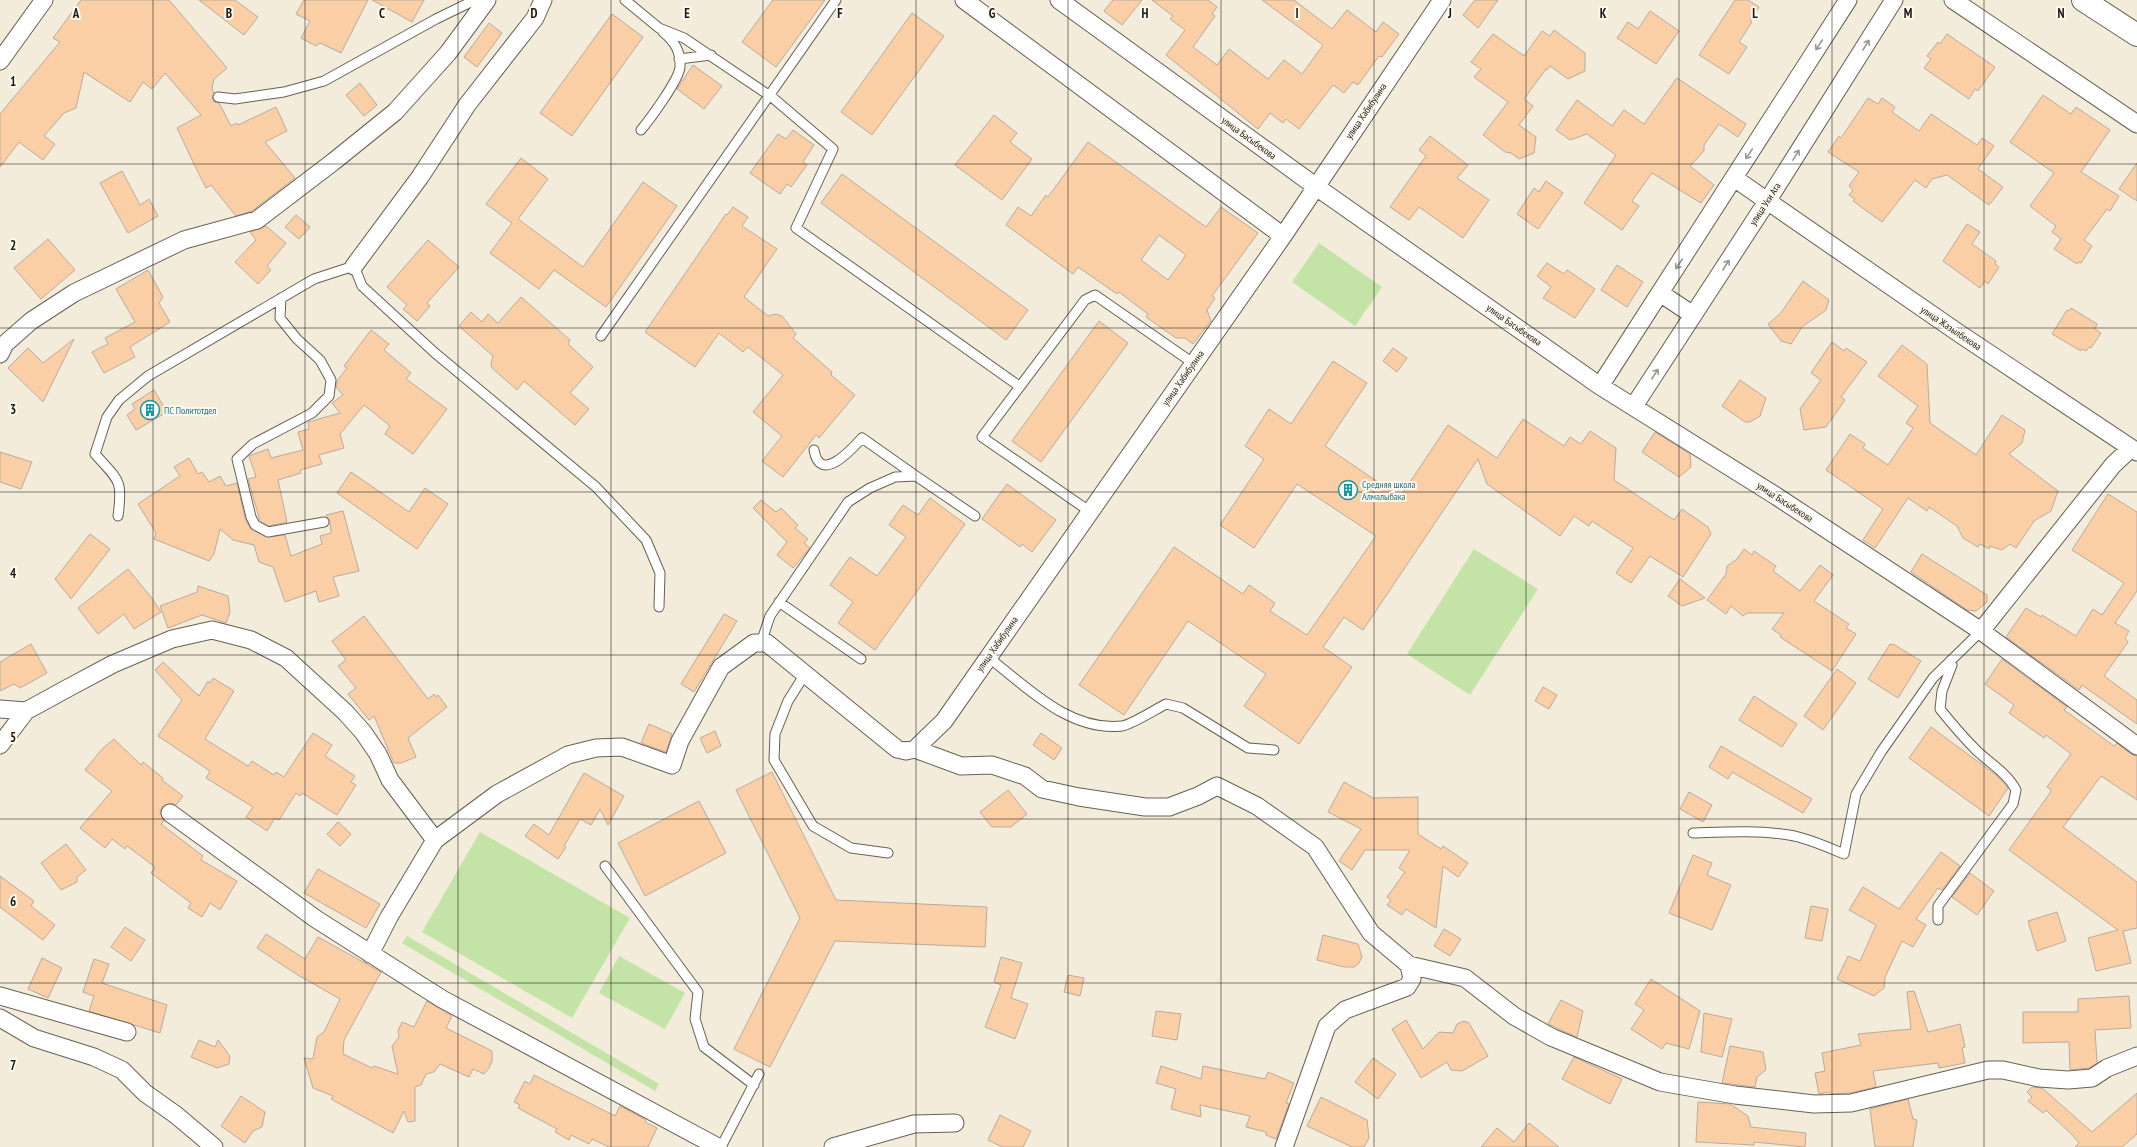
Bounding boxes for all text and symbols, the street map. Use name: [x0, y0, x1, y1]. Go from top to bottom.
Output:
text: A: [72, 5, 80, 22]
text: B: [226, 5, 232, 22]
text: C: [379, 5, 385, 22]
text: D: [531, 5, 538, 22]
text: E: [684, 5, 690, 22]
text: F: [837, 5, 843, 22]
text: G: [989, 5, 996, 22]
text: H: [1142, 5, 1149, 22]
text: I: [1295, 5, 1299, 22]
text: J: [1447, 5, 1452, 22]
text: K: [1600, 5, 1607, 22]
text: L: [1752, 5, 1758, 22]
text: M: [1904, 5, 1913, 22]
text: N: [2057, 5, 2065, 22]
one-way arrow: [1815, 39, 1823, 50]
one-way arrow: [1862, 39, 1870, 51]
text: 1: [10, 73, 16, 90]
street label: улица Хабибулина: [1342, 80, 1390, 142]
street label: улица Басыбекова: [1219, 114, 1279, 162]
one-way arrow: [1745, 148, 1753, 159]
one-way arrow: [1793, 149, 1801, 161]
street label: улица Уки Ата: [1746, 180, 1784, 228]
text: 2: [10, 237, 16, 254]
one-way arrow: [1675, 258, 1683, 269]
one-way arrow: [1722, 260, 1730, 271]
street label: улица Басыбекова: [1484, 301, 1544, 349]
street label: улица Жазылбекова: [1918, 303, 1984, 353]
street label: улица Хабибулина: [1159, 348, 1207, 408]
one-way arrow: [1651, 369, 1659, 380]
building icon: ПС Политотдел: [139, 399, 161, 421]
text: 3: [10, 401, 16, 418]
place label: ПС Политотдел: [164, 404, 216, 417]
place label: Средняя школа Алмалыбака: [1362, 478, 1416, 503]
building icon: Средняя школа Алмалыбака: [1337, 479, 1359, 501]
street label: улица Басыбекова: [1754, 479, 1816, 525]
text: 4: [10, 565, 17, 582]
street label: улица Хабибулина: [973, 614, 1021, 674]
text: 5: [10, 729, 16, 746]
text: 6: [10, 893, 16, 910]
text: 7: [10, 1057, 16, 1074]

